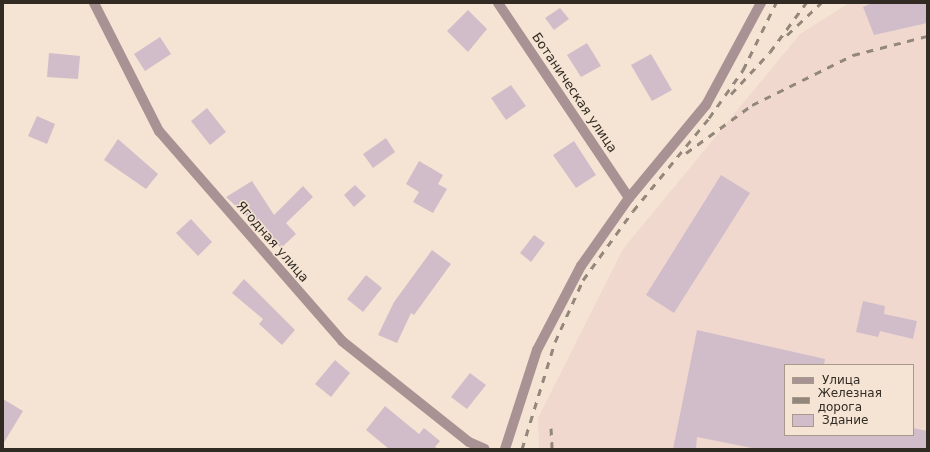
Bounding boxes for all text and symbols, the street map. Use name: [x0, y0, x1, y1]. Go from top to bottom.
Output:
street label: Ботаническая улица: [528, 30, 620, 156]
street label: Ягодная улица: [232, 198, 312, 286]
legend: [784, 364, 914, 436]
text: Улица: [822, 373, 860, 387]
text: Железная дорога: [818, 386, 882, 414]
text: Здание: [822, 413, 868, 427]

